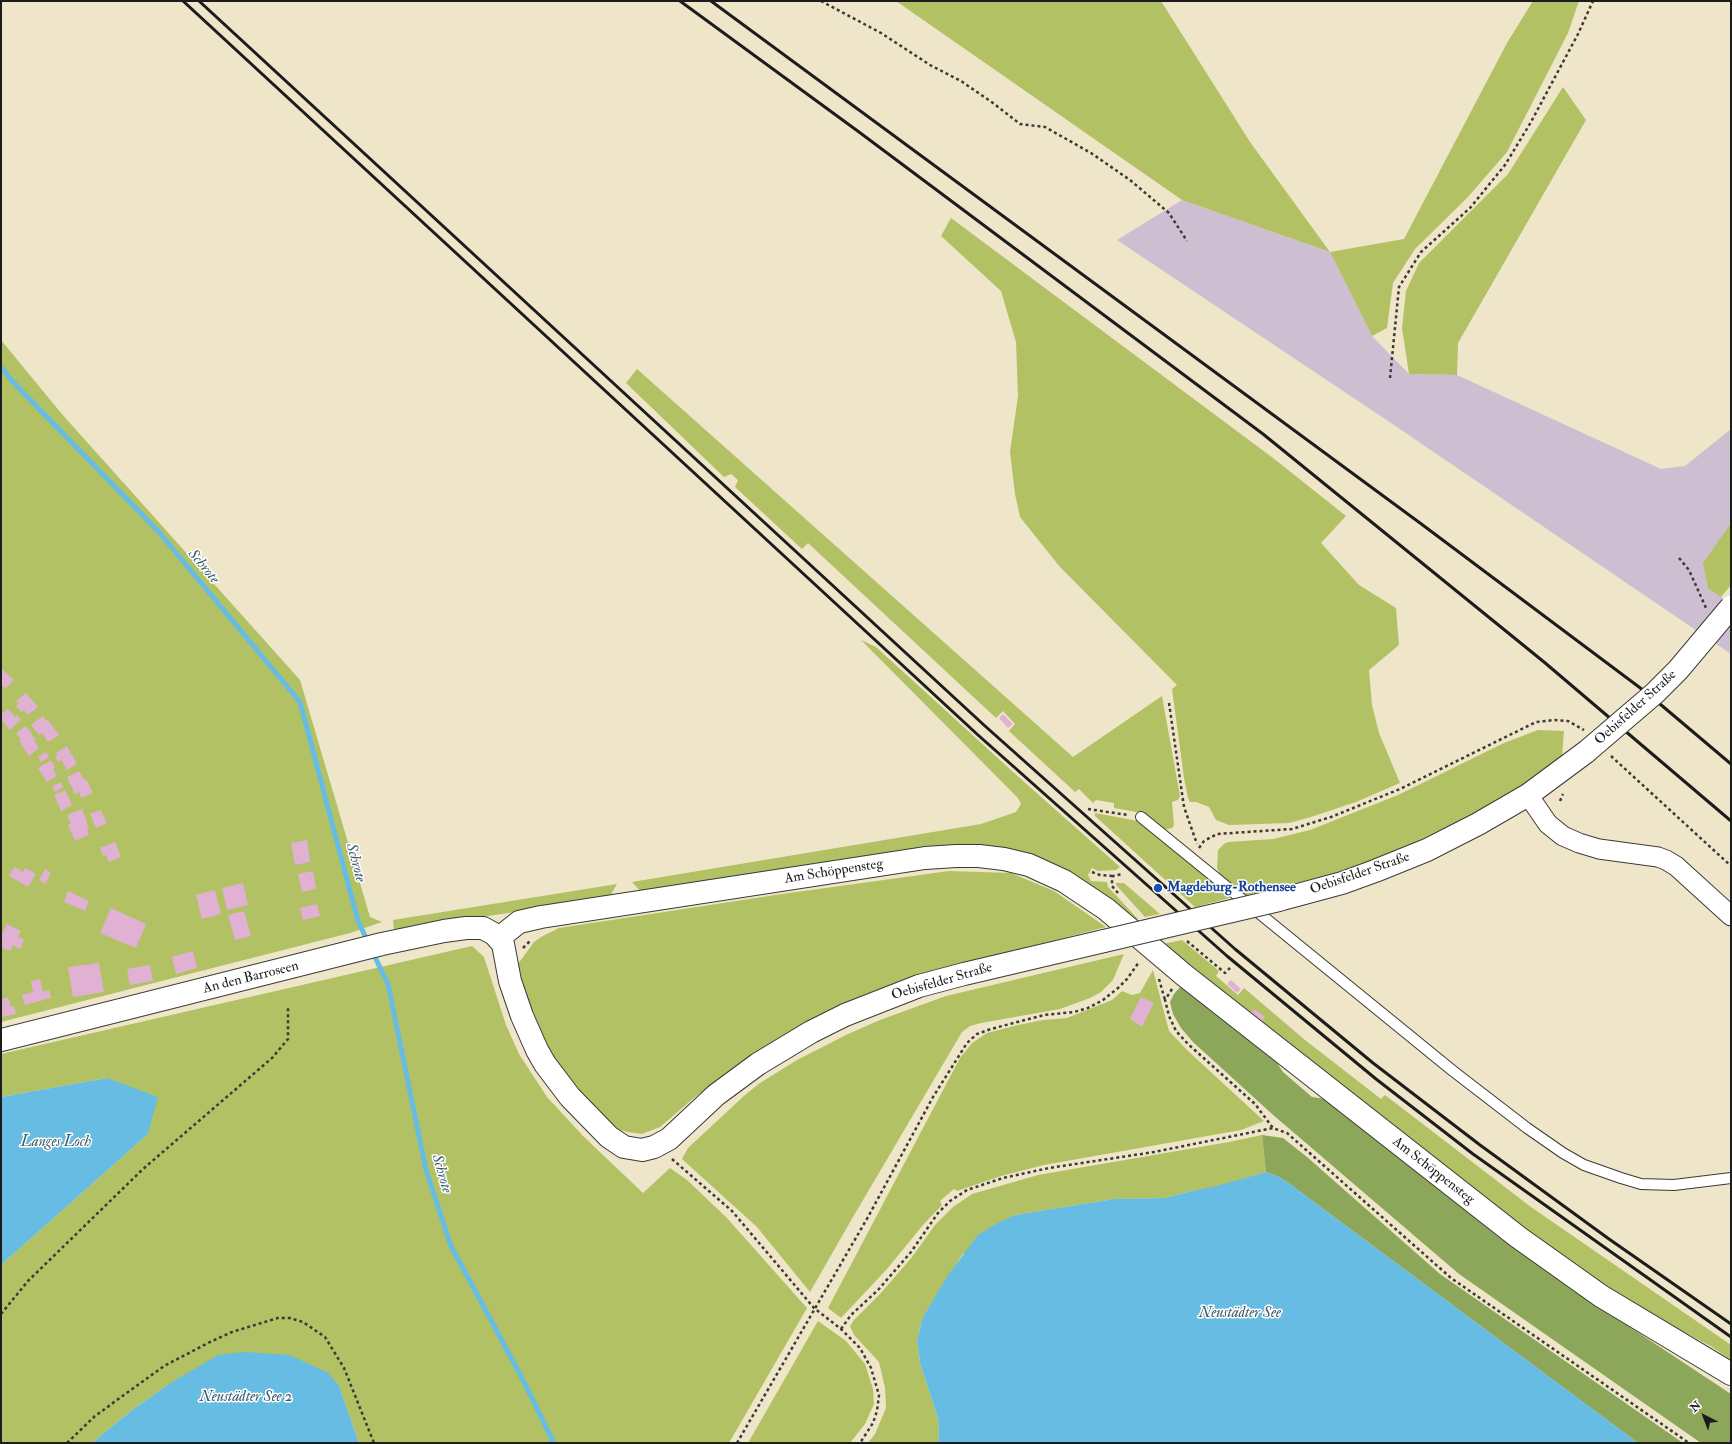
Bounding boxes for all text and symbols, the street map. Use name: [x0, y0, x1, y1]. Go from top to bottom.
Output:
water label: Schrote: [183, 546, 223, 588]
street label: Oebisfelder Straße: [1592, 667, 1680, 749]
water label: Schrote: [341, 842, 369, 884]
street label: Oebisfelder Straße: [1308, 849, 1412, 899]
street label: Am Schöppensteg: [784, 856, 884, 888]
place label: Magdeburg-Rothensee: [1167, 880, 1296, 896]
marker: Magdeburg-Rothensee: [1152, 882, 1164, 894]
street label: An den Barroseen: [202, 958, 300, 998]
street label: Oebisfelder Straße: [890, 960, 994, 1004]
water label: Langes Loch: [21, 1134, 91, 1152]
street label: Am Schöppensteg: [1389, 1134, 1477, 1208]
water label: Schrote: [427, 1153, 455, 1195]
water label: Neustädter See: [1199, 1305, 1281, 1323]
water label: Neustädter See 2: [200, 1389, 292, 1407]
north arrow: [1684, 1396, 1724, 1436]
text: N: [1688, 1399, 1704, 1415]

